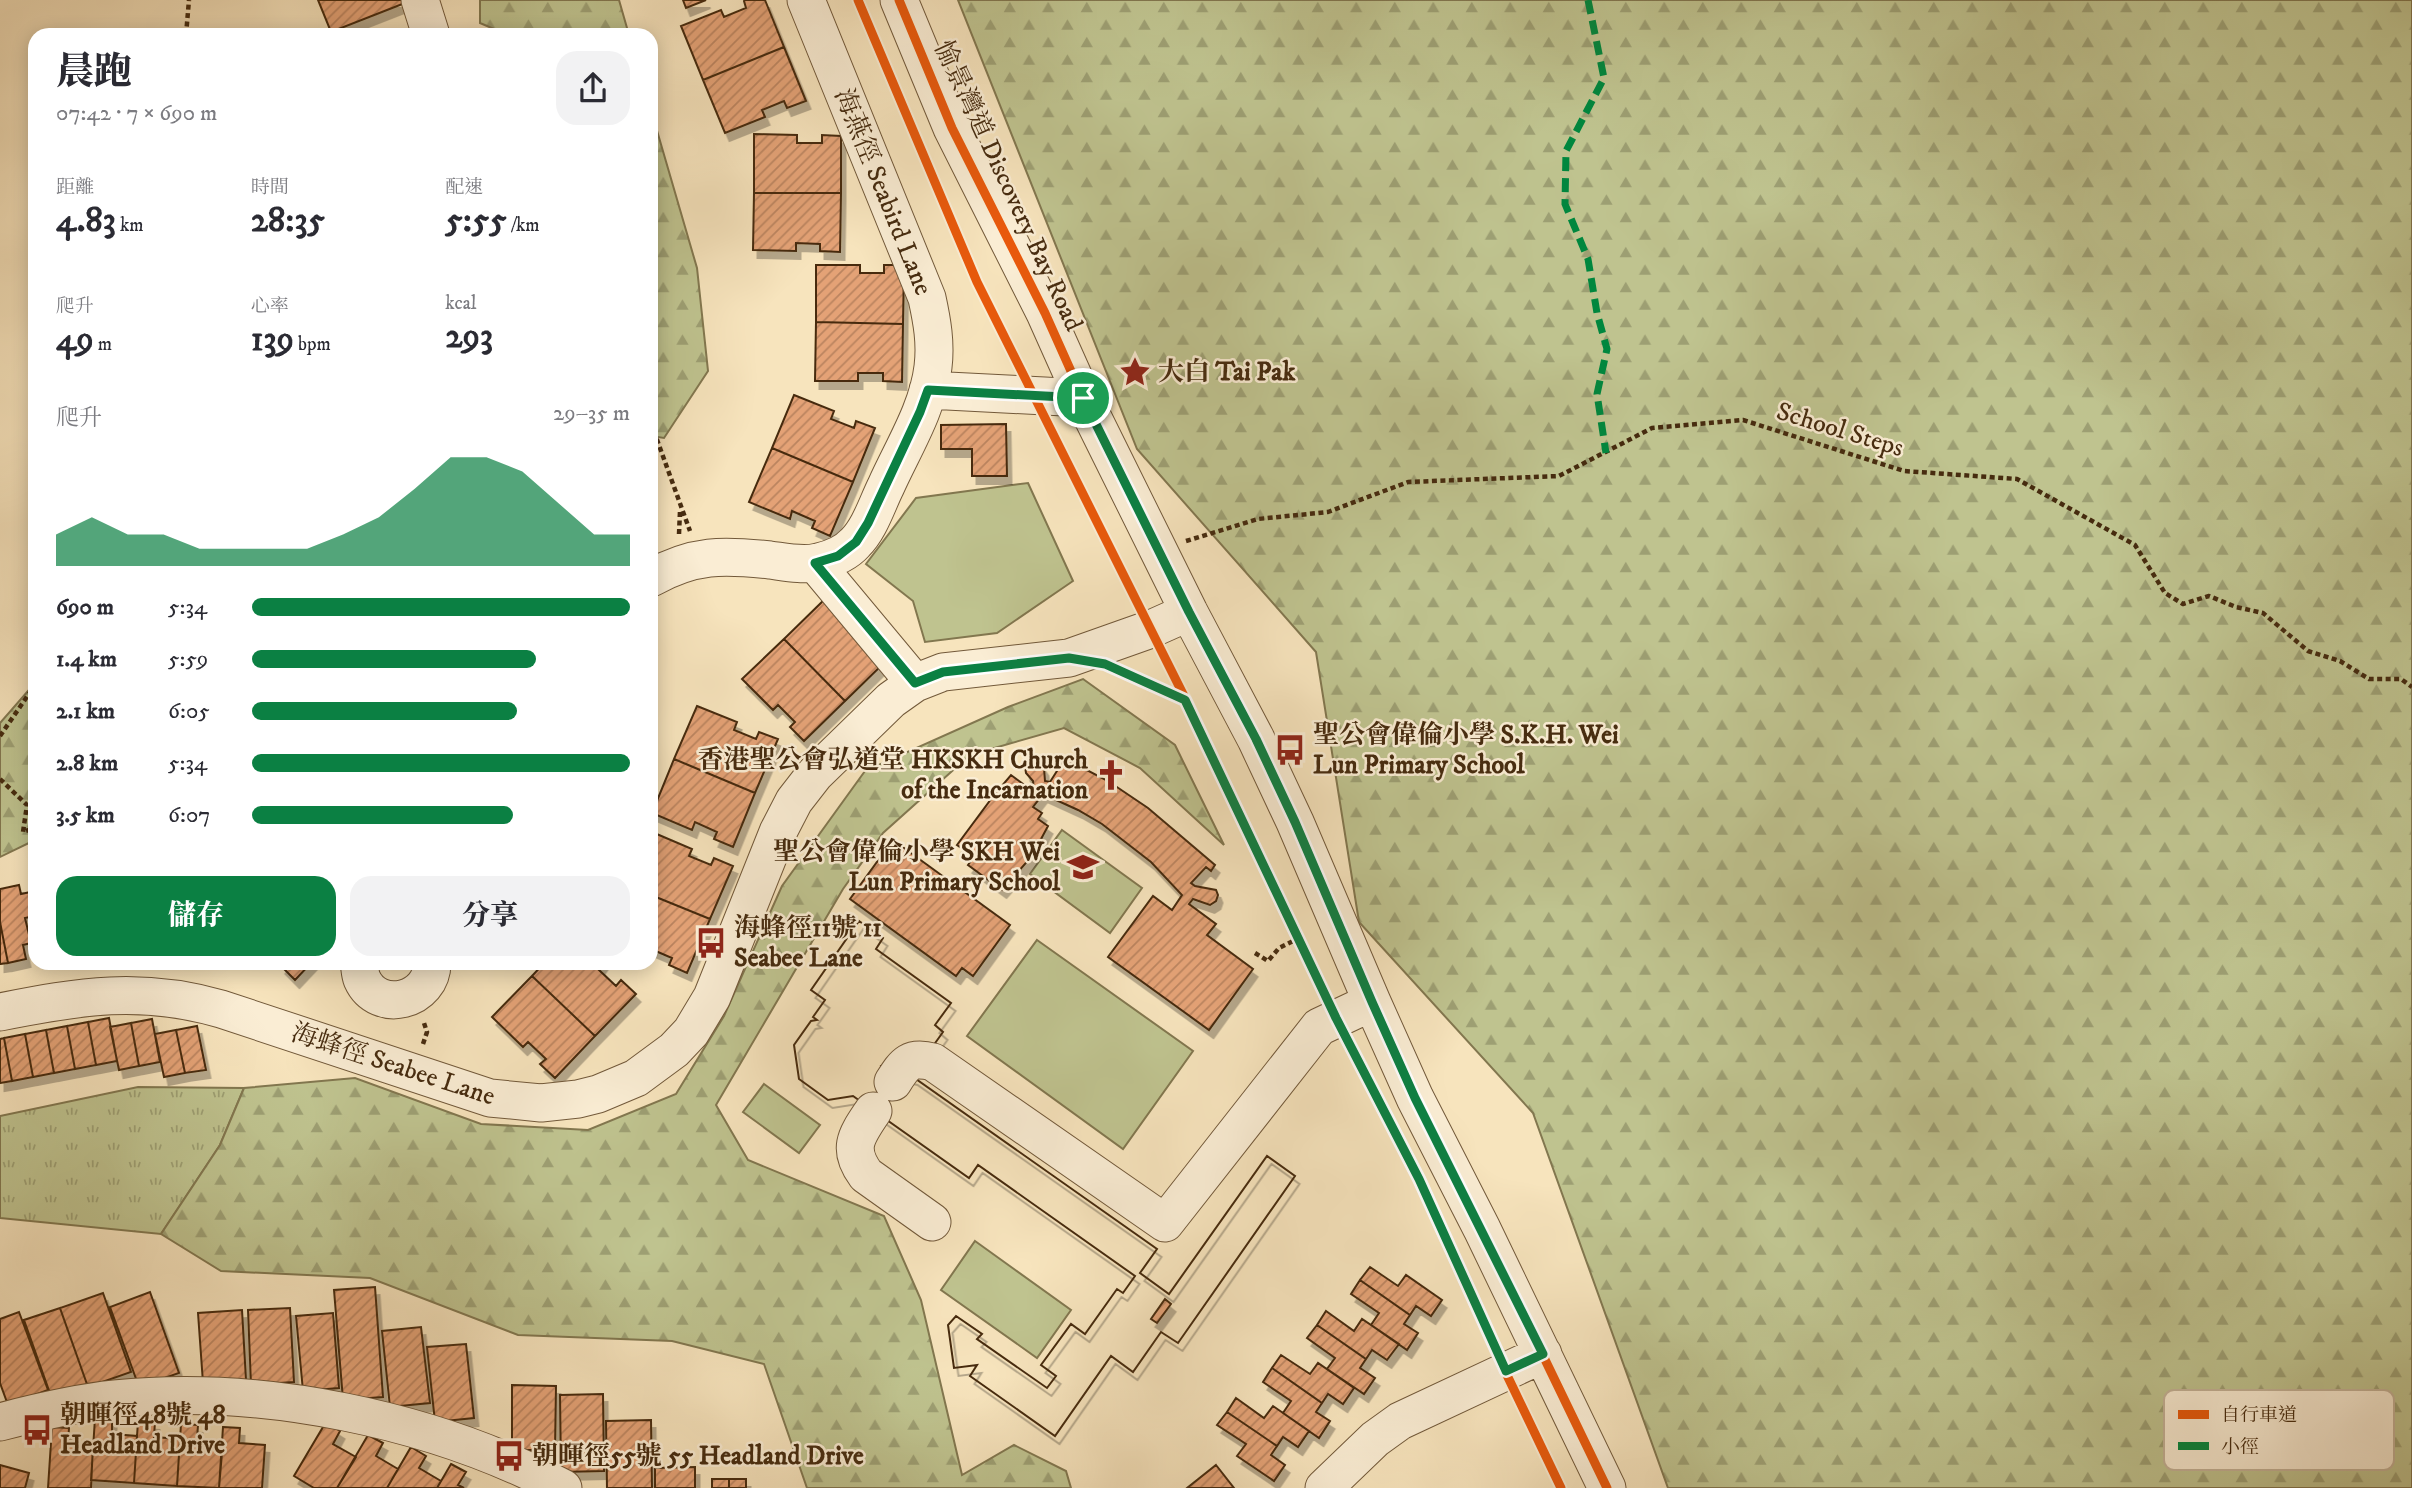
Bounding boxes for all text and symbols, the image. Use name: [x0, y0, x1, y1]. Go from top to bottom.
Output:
street label: 愉景灣道 Discovery Bay Road: [926, 35, 1090, 337]
text: 晨跑: [56, 49, 132, 97]
button: share: [556, 51, 630, 125]
street label: 海燕徑 Seabird Lane: [826, 84, 940, 300]
text: 07:42 · 7 × 690 m: [56, 99, 217, 128]
text: 距離: [56, 176, 94, 199]
text: 時間: [251, 176, 289, 199]
text: 配速: [445, 176, 483, 199]
text: 4.83: [56, 199, 116, 243]
text: 28:35: [251, 199, 325, 243]
text: 5:55: [445, 199, 507, 243]
text: km: [116, 214, 144, 237]
text: /km: [507, 214, 540, 237]
text: kcal: [445, 292, 477, 315]
text: 爬升: [56, 295, 94, 318]
text: 心率: [251, 295, 289, 318]
text: 293: [445, 315, 493, 359]
text: 49: [56, 318, 94, 362]
text: 139: [251, 318, 294, 362]
text: m: [94, 333, 112, 356]
text: bpm: [294, 333, 331, 356]
place icon: 大白 Tai Pak: [1118, 355, 1152, 389]
place label: 大白 Tai Pak: [1158, 356, 1296, 389]
pin: [1053, 368, 1113, 428]
icon: arrive: [1064, 379, 1102, 417]
street label: School Steps: [1772, 395, 1908, 465]
text: 29–35 m: [553, 399, 630, 428]
text: 爬升: [56, 404, 102, 433]
text: 690 m: [56, 593, 114, 622]
text: 5:34: [168, 593, 207, 622]
text: 1.4 km: [56, 645, 117, 674]
text: 5:59: [168, 645, 208, 674]
text: 2.1 km: [56, 697, 115, 726]
text: 6:05: [168, 697, 210, 726]
place label: 聖公會偉倫小學 S.K.H. Wei Lun Primary School: [1313, 719, 1619, 782]
bus stop icon: 聖公會偉倫小學 S.K.H. Wei Lun Primary School: [1273, 733, 1307, 767]
place label: 香港聖公會弘道堂 HKSKH Church of the Incarnation: [697, 744, 1088, 807]
text: 2.8 km: [56, 749, 118, 778]
text: 5:34: [168, 749, 207, 778]
church icon: 香港聖公會弘道堂 HKSKH Church of the Incarnation: [1094, 758, 1128, 792]
text: 3.5 km: [56, 801, 115, 830]
text: 6:07: [168, 801, 210, 830]
place label: 聖公會偉倫小學 SKH Wei Lun Primary School: [773, 836, 1061, 899]
school or university icon: 聖公會偉倫小學 SKH Wei Lun Primary School: [1066, 850, 1100, 884]
button: 儲存: [56, 876, 336, 956]
button: 分享: [350, 876, 630, 956]
place label: 海蜂徑11號 11 Seabee Lane: [734, 912, 882, 975]
bus stop icon: 海蜂徑11號 11 Seabee Lane: [694, 926, 728, 960]
street label: 海蜂徑 Seabee Lane: [287, 1016, 499, 1114]
legend: [2164, 1390, 2394, 1470]
place label: 朝暉徑48號 48 Headland Drive: [60, 1399, 226, 1462]
text: 自行車道: [2221, 1404, 2297, 1427]
bus stop icon: 朝暉徑48號 48 Headland Drive: [20, 1413, 54, 1447]
text: 小徑: [2221, 1436, 2259, 1459]
bus stop icon: 朝暉徑55號 55 Headland Drive: [492, 1439, 526, 1473]
place label: 朝暉徑55號 55 Headland Drive: [532, 1440, 864, 1473]

